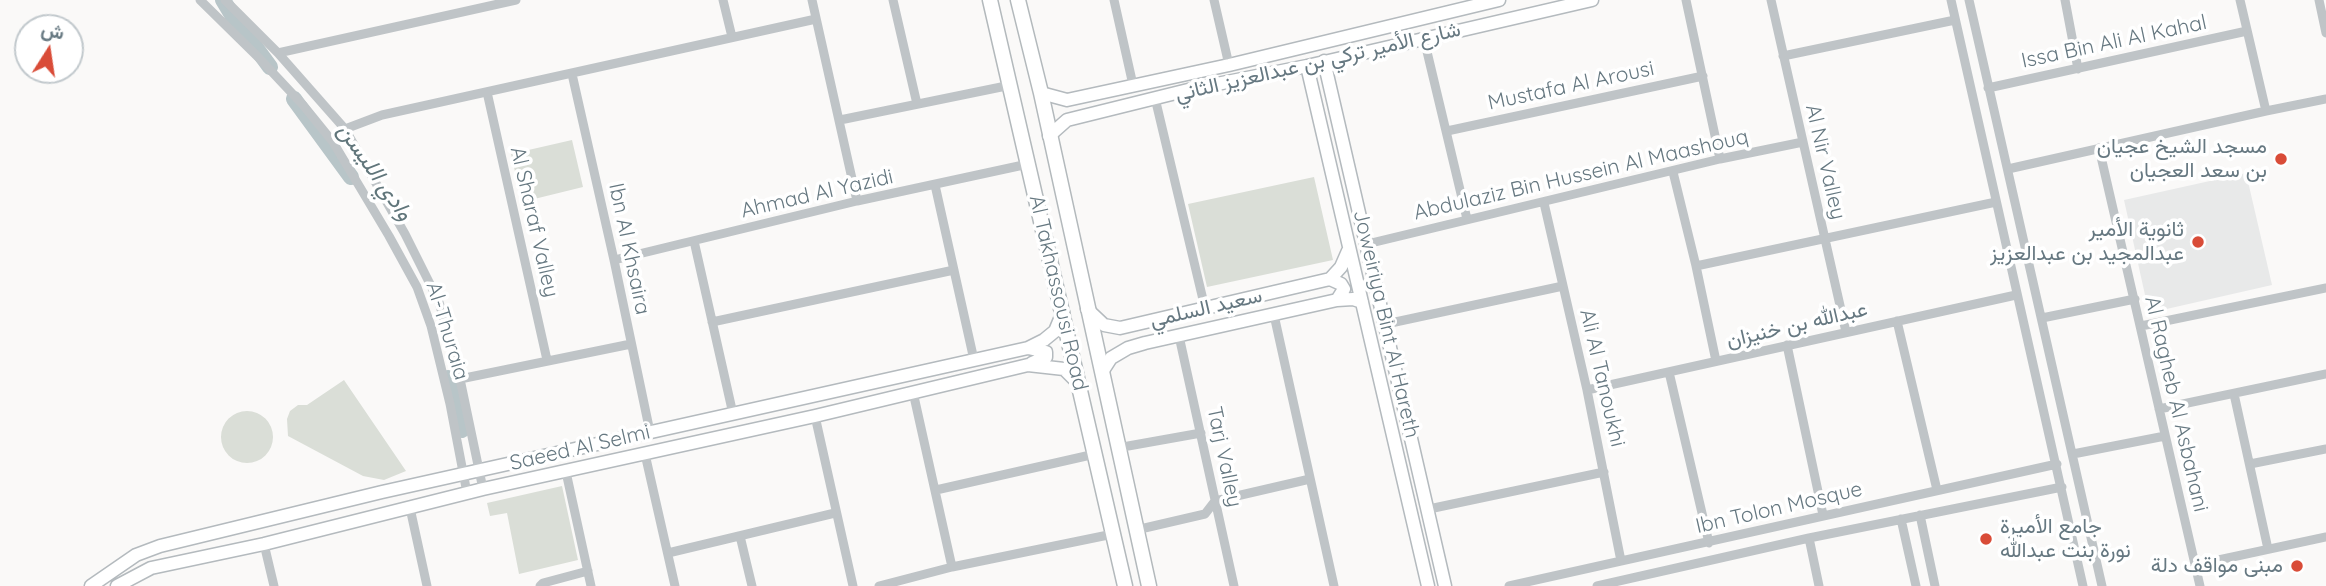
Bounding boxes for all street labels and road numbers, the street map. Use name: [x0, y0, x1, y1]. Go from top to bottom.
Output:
street label: Issa Bin Ali Al Kahal: [2019, 10, 2209, 74]
street label: شارع الأمير تركي بن عبدالعزيز الثاني: [1173, 17, 1463, 107]
street label: Mustafa Al Arousi: [1486, 56, 1656, 116]
street label: Al Nir Valley: [1800, 102, 1850, 222]
street label: Abdulaziz Bin Hussein Al Maashouq: [1411, 124, 1751, 226]
street label: Al Sharaf Valley: [504, 144, 564, 300]
street label: Ahmad Al Yazidi: [738, 164, 896, 224]
street label: Ibn Al Khsaira: [603, 181, 655, 317]
street label: Al Takhassousi Road: [1023, 193, 1093, 393]
street label: Joweiriya Bint Al Hareth: [1347, 207, 1425, 441]
street label: Al-Thuraia: [420, 279, 474, 383]
street label: سعيد السلمي: [1147, 283, 1265, 333]
street label: Al Ragheb Al Asbahani: [2139, 294, 2213, 514]
street label: عبدالله بن خنيزان: [1724, 297, 1870, 353]
street label: Ali Al Tanoukhi: [1574, 307, 1630, 449]
street label: Tarj Valley: [1201, 404, 1247, 510]
street label: Saeed Al Selmi: [507, 420, 653, 476]
street label: Ibn Tolon Mosque: [1693, 477, 1865, 539]

